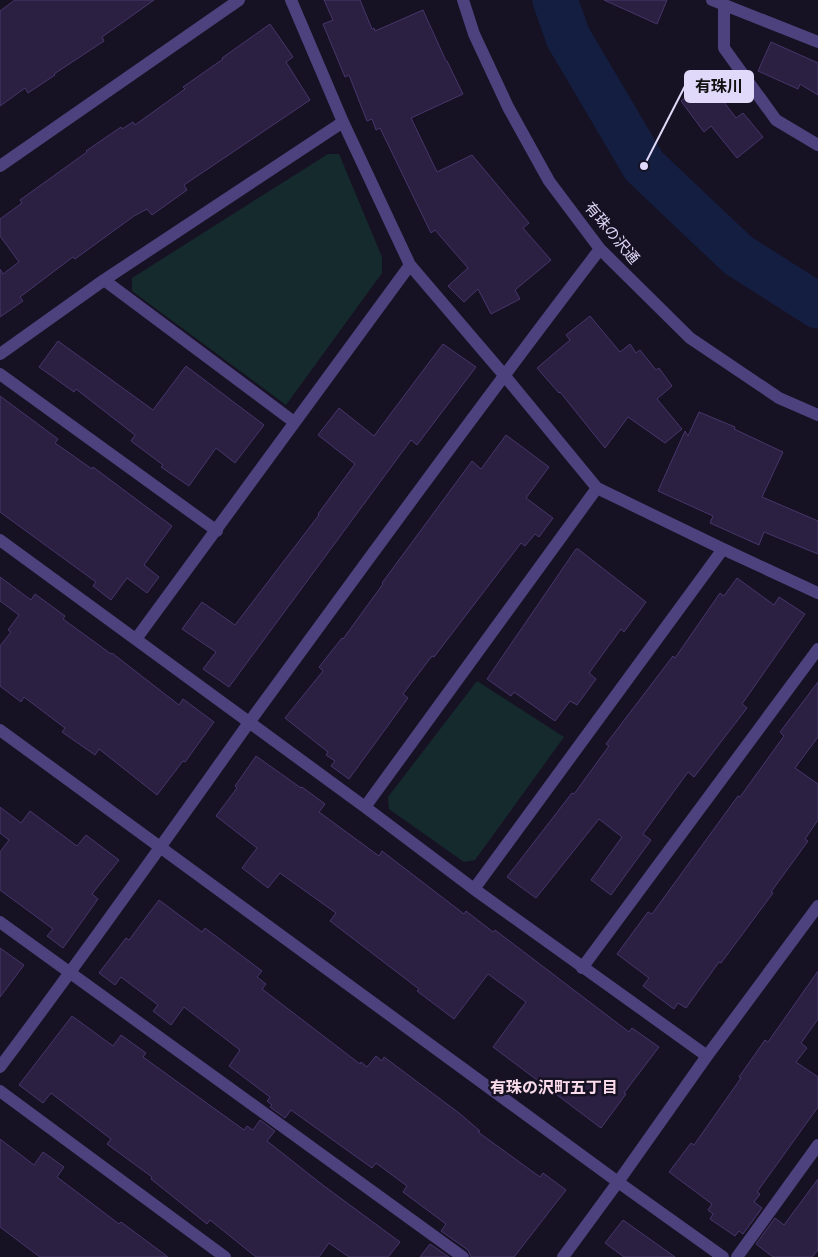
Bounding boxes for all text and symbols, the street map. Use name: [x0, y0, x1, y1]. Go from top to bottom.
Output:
callout: 有珠川: [685, 71, 753, 102]
text: 有珠川: [695, 76, 743, 95]
street label: 有珠の沢通: [582, 198, 644, 267]
district label: 有珠の沢町五丁目: [490, 1077, 618, 1096]

